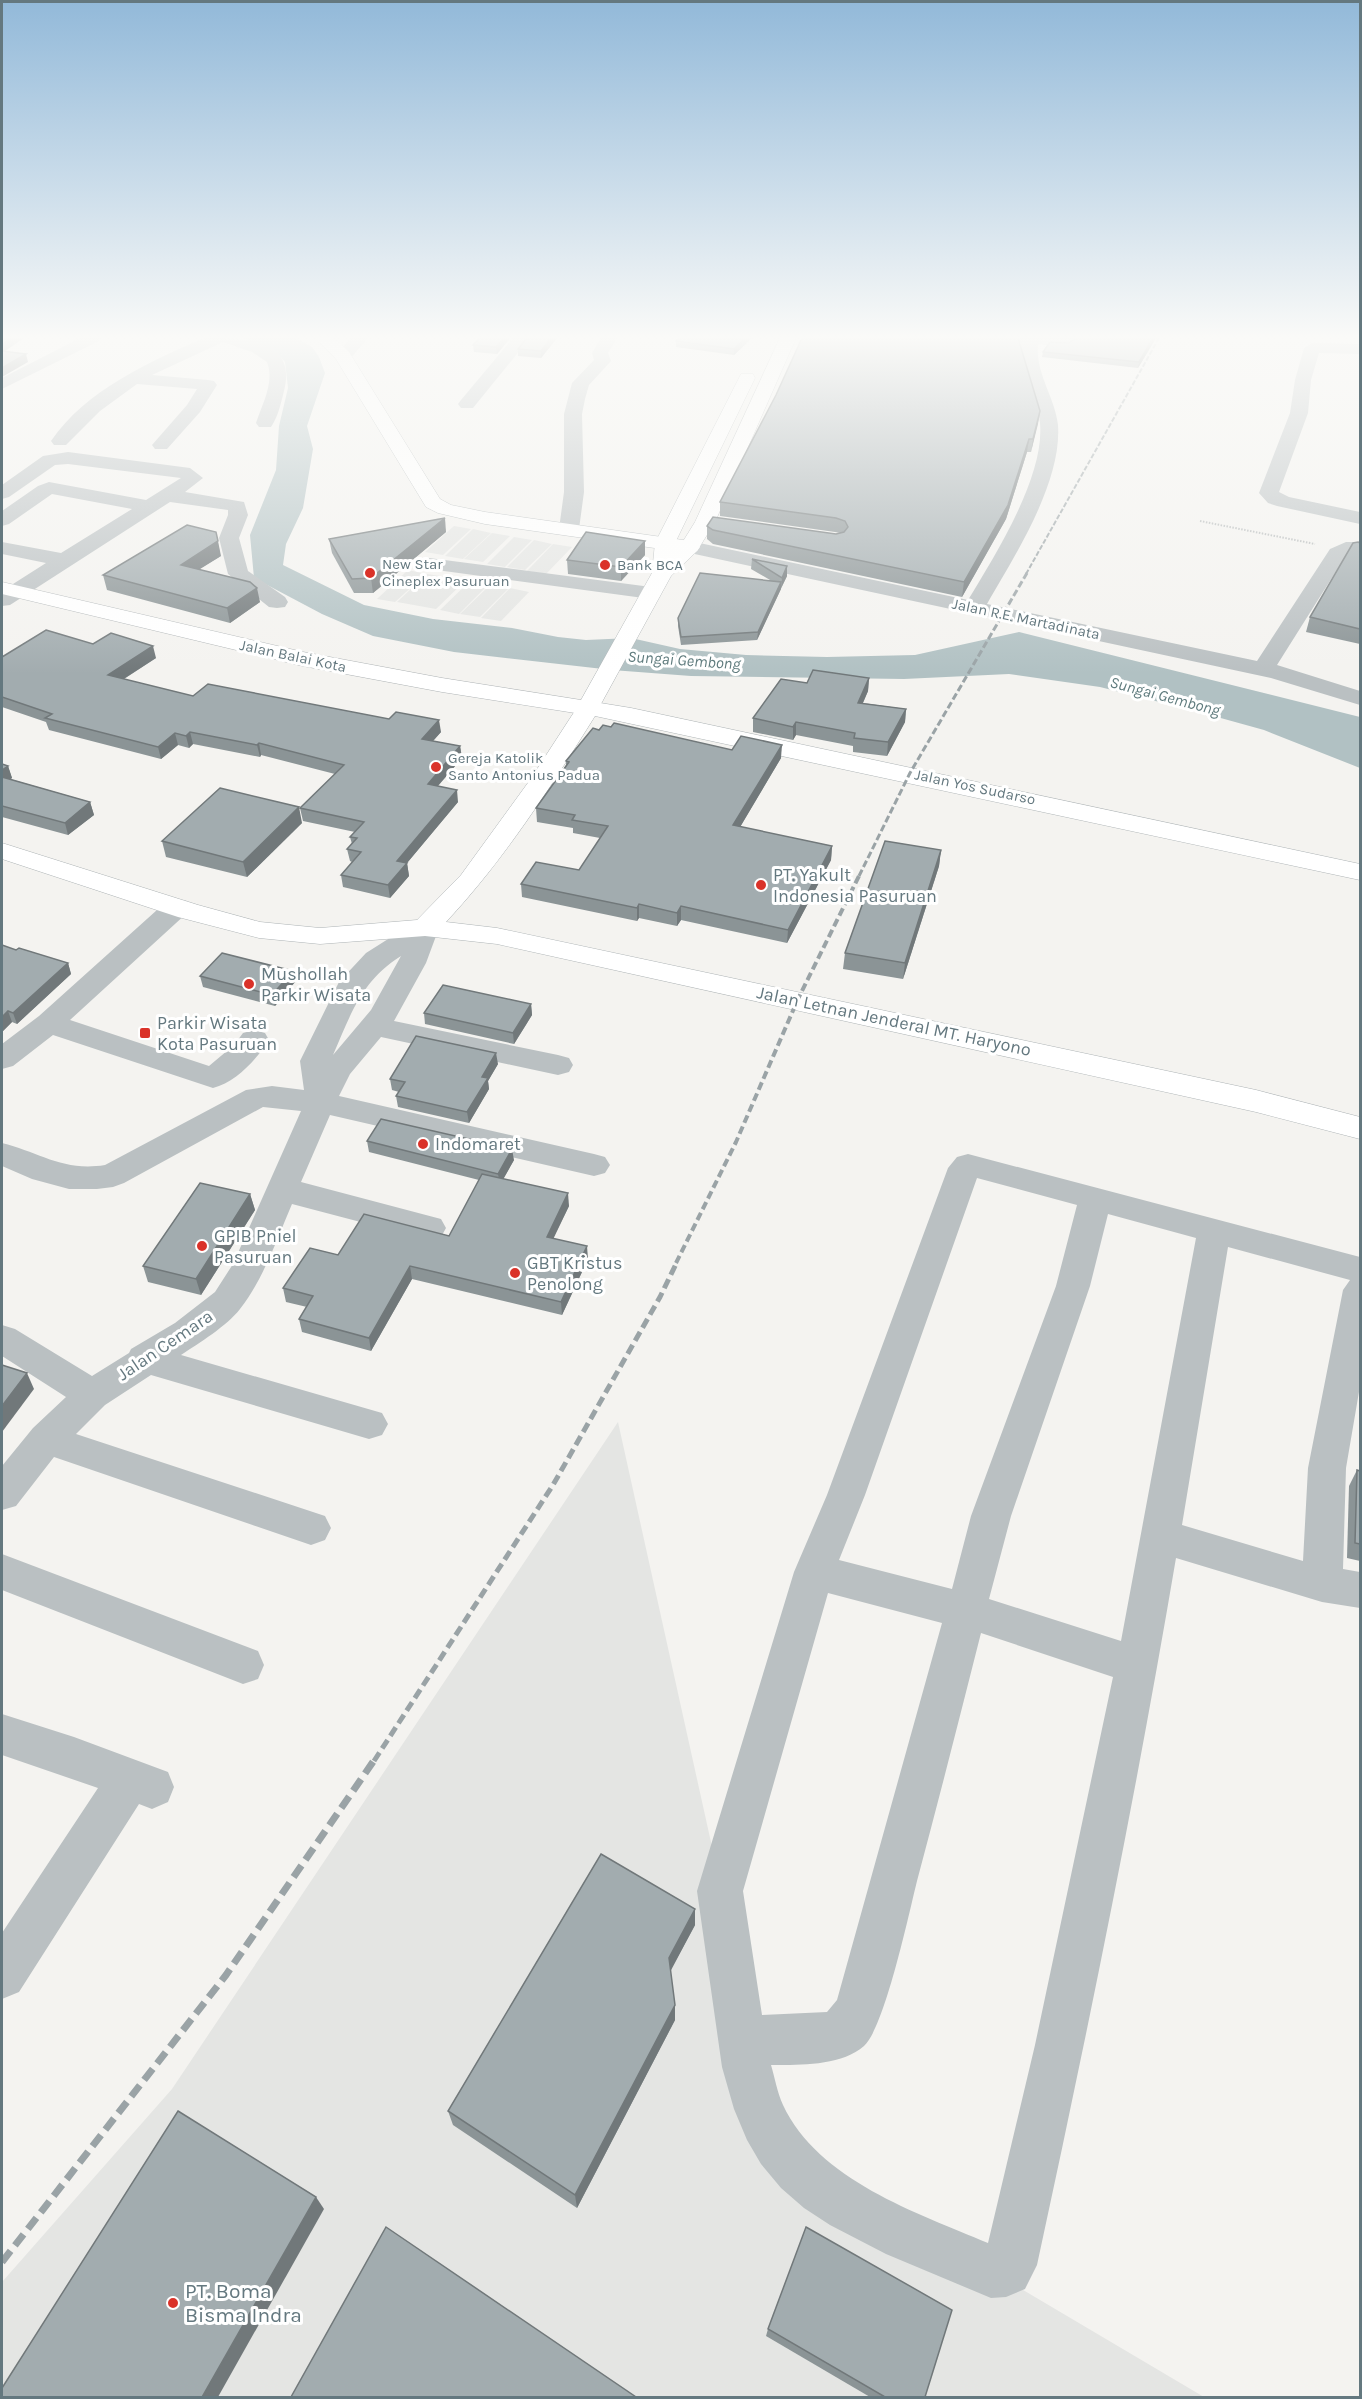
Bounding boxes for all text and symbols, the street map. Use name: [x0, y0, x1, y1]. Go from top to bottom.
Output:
place label: New Star Cineplex Pasuruan: [382, 555, 510, 590]
place label: Bank BCA: [617, 556, 683, 574]
marker: Bank BCA: [598, 558, 612, 572]
marker: New Star Cineplex Pasuruan: [363, 566, 377, 580]
street label: Jalan R.E. Martadinata: [950, 595, 1102, 643]
street label: Jalan Balai Kota: [238, 636, 348, 676]
water label: Sungai Gembong: [627, 647, 742, 673]
water label: Sungai Gembong: [1108, 672, 1223, 720]
place label: Gereja Katolik Santo Antonius Padua: [448, 749, 600, 784]
marker: Gereja Katolik Santo Antonius Padua: [429, 760, 443, 774]
street label: Jalan Yos Sudarso: [913, 765, 1037, 809]
place label: PT. Yakult Indonesia Pasuruan: [773, 864, 937, 907]
marker: PT. Yakult Indonesia Pasuruan: [754, 878, 768, 892]
place label: Mushollah Parkir Wisata: [261, 963, 371, 1006]
marker: Mushollah Parkir Wisata: [242, 977, 256, 991]
street label: Jalan Letnan Jenderal MT. Haryono: [755, 981, 1033, 1061]
place label: Parkir Wisata Kota Pasuruan: [157, 1012, 277, 1055]
marker: Parkir Wisata Kota Pasuruan: [138, 1026, 152, 1040]
place label: Indomaret: [435, 1133, 521, 1155]
marker: Indomaret: [416, 1137, 430, 1151]
place label: GPIB Pniel Pasuruan: [214, 1225, 297, 1268]
marker: GPIB Pniel Pasuruan: [195, 1239, 209, 1253]
place label: GBT Kristus Penolong: [527, 1252, 622, 1295]
marker: GBT Kristus Penolong: [508, 1266, 522, 1280]
street label: Jalan Cemara: [113, 1305, 217, 1385]
place label: PT. Boma Bisma Indra: [185, 2279, 302, 2327]
marker: PT. Boma Bisma Indra: [166, 2296, 180, 2310]

